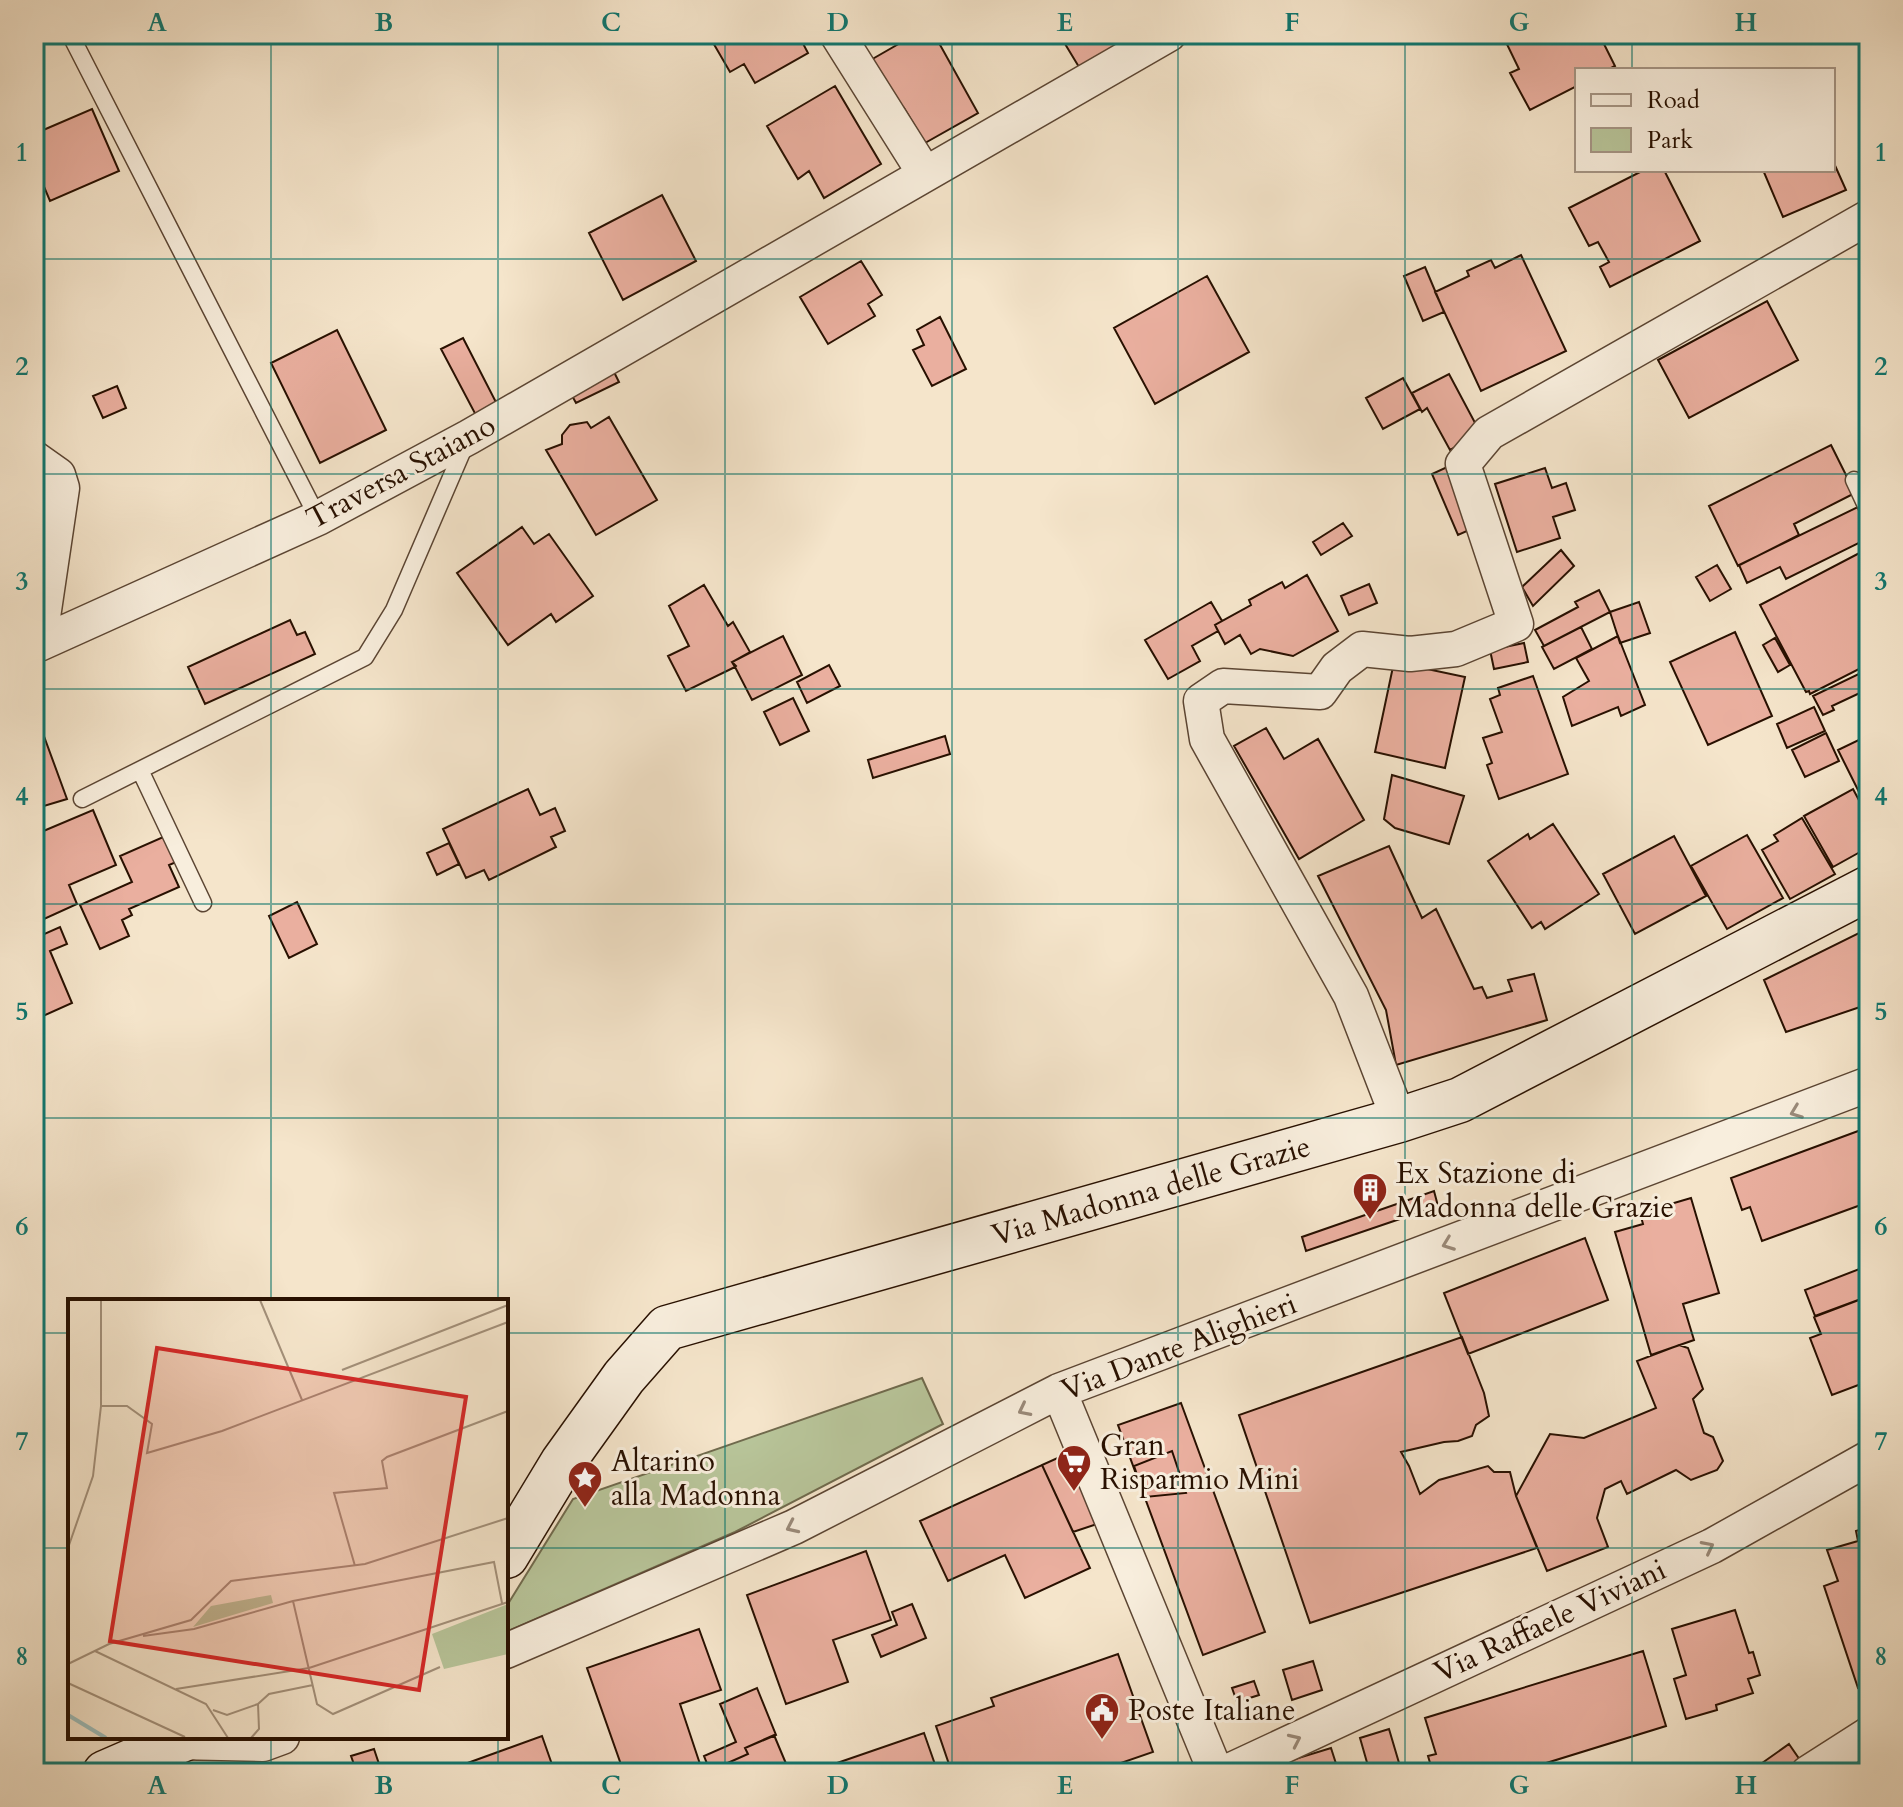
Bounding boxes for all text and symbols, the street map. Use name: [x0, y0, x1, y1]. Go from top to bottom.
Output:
text: A: [147, 5, 167, 40]
text: B: [375, 5, 393, 40]
text: C: [601, 5, 621, 40]
text: D: [827, 5, 849, 40]
text: E: [1057, 5, 1073, 40]
text: F: [1284, 5, 1300, 40]
text: G: [1508, 5, 1530, 40]
text: H: [1735, 5, 1758, 40]
legend: [1575, 68, 1835, 172]
text: Road: [1647, 84, 1700, 117]
text: Park: [1647, 124, 1693, 157]
text: 1: [15, 135, 29, 170]
text: 1: [1874, 135, 1888, 170]
text: 2: [15, 349, 29, 384]
text: 2: [1874, 349, 1888, 384]
street label: Traversa Staiano: [299, 405, 503, 539]
text: 3: [15, 564, 29, 599]
text: 3: [1874, 564, 1888, 599]
text: 4: [15, 779, 29, 814]
text: 4: [1874, 779, 1888, 814]
text: 5: [15, 994, 29, 1029]
text: 5: [1874, 994, 1888, 1029]
one-way arrow: [1790, 1102, 1804, 1119]
street label: Via Madonna delle Grazie: [987, 1126, 1315, 1256]
place label: Ex Stazione di Madonna delle Grazie: [1396, 1153, 1674, 1228]
building icon: Ex Stazione di Madonna delle Grazie: [1351, 1171, 1389, 1221]
text: 6: [15, 1209, 29, 1244]
text: 6: [1874, 1209, 1888, 1244]
one-way arrow: [1442, 1234, 1456, 1251]
street label: Via Dante Alighieri: [1055, 1283, 1303, 1411]
inset map: [68, 1299, 508, 1739]
one-way arrow: [1017, 1400, 1032, 1415]
text: 7: [15, 1424, 29, 1459]
text: 7: [1874, 1424, 1888, 1459]
place label: Gran Risparmio Mini: [1100, 1425, 1299, 1500]
place label: Altarino alla Madonna: [611, 1441, 781, 1516]
supermarket icon: Gran Risparmio Mini: [1055, 1443, 1093, 1493]
place icon: Altarino alla Madonna: [566, 1459, 604, 1509]
one-way arrow: [786, 1517, 800, 1533]
one-way arrow: [1700, 1541, 1715, 1557]
street label: Via Raffaele Viviani: [1427, 1549, 1673, 1693]
text: 8: [15, 1639, 29, 1674]
text: 8: [1874, 1639, 1888, 1674]
place label: Poste Italiane: [1128, 1690, 1296, 1731]
public building icon: Poste Italiane: [1083, 1691, 1121, 1741]
one-way arrow: [1287, 1734, 1302, 1750]
text: A: [147, 1768, 167, 1803]
text: B: [375, 1768, 393, 1803]
text: C: [601, 1768, 621, 1803]
text: D: [827, 1768, 849, 1803]
text: E: [1057, 1768, 1073, 1803]
text: F: [1284, 1768, 1300, 1803]
text: G: [1508, 1768, 1530, 1803]
text: H: [1735, 1768, 1758, 1803]

